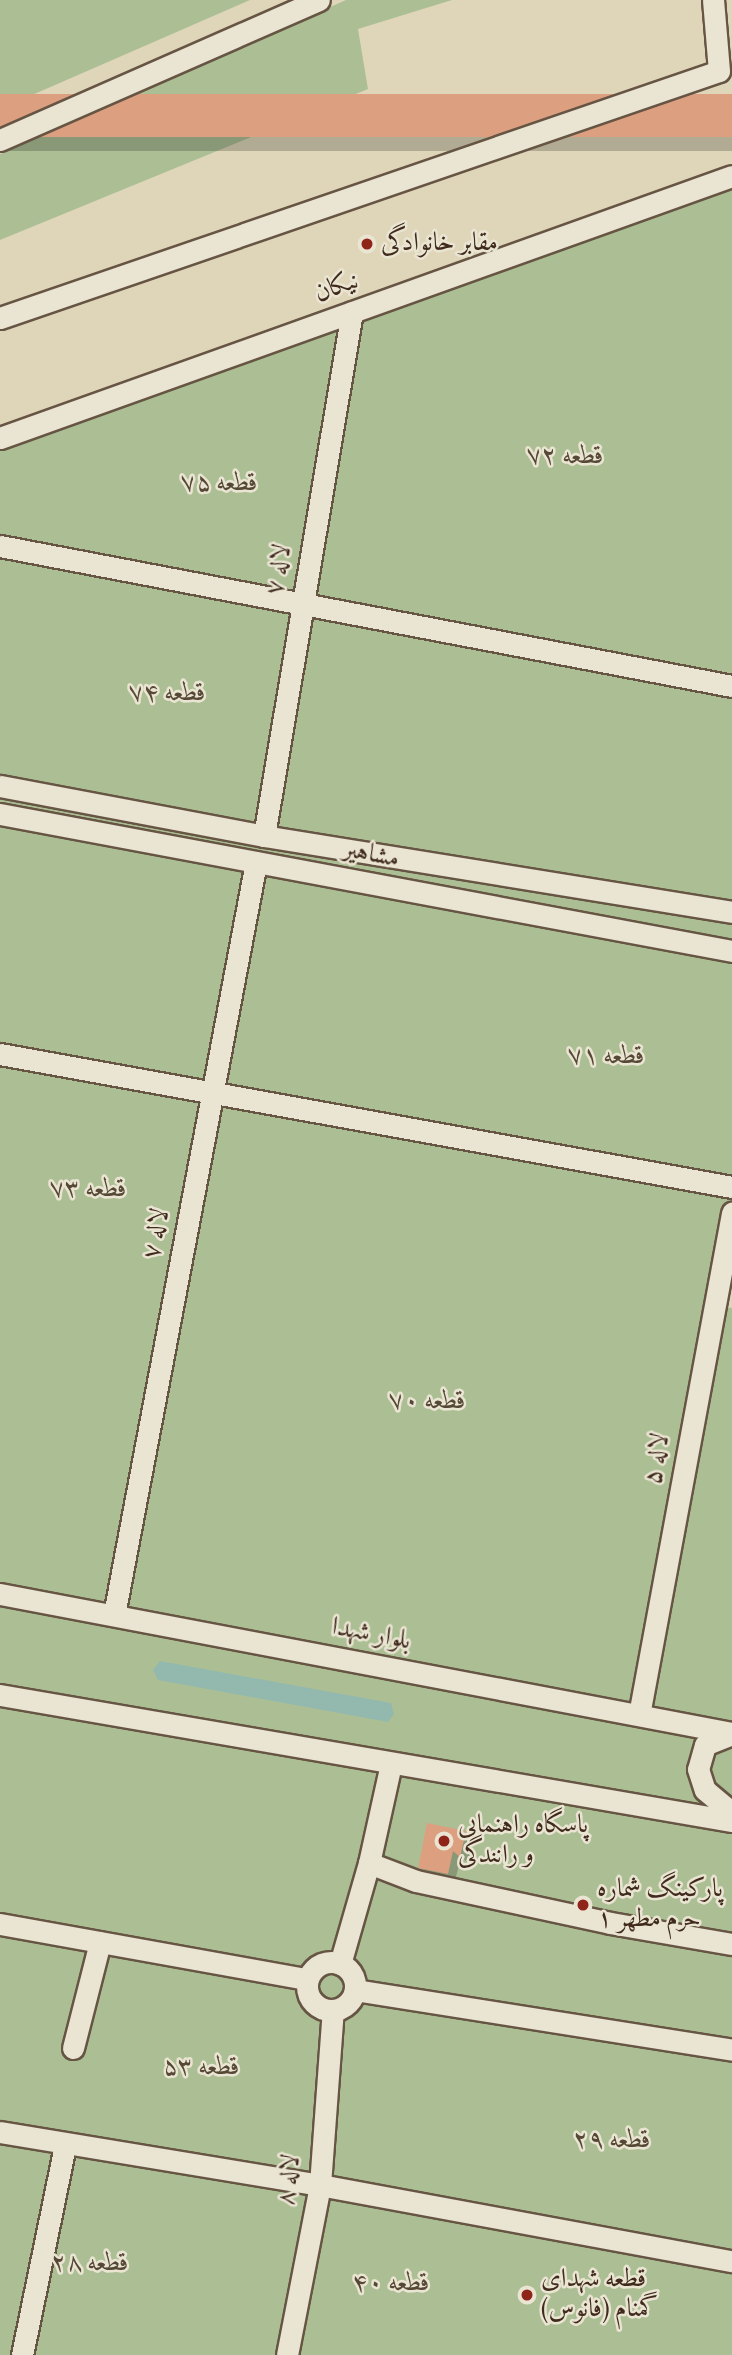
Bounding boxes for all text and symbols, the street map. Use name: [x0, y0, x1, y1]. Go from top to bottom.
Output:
place label: مقابر خانوادگی: [381, 228, 498, 260]
marker: مقابر خانوادگی: [359, 236, 375, 252]
street label: نیکان: [311, 266, 363, 310]
park label: قطعه ۷۲: [528, 441, 604, 473]
park label: قطعه ۷۵: [182, 468, 258, 500]
street label: لاله ۷: [260, 542, 300, 598]
park label: قطعه ۷۴: [130, 678, 206, 710]
street label: مشاهیر: [340, 834, 402, 876]
park label: قطعه ۷۱: [569, 1041, 645, 1073]
park label: قطعه ۷۳: [51, 1174, 127, 1206]
street label: لاله ۷: [137, 1206, 177, 1262]
park label: قطعه ۷۰: [390, 1386, 466, 1418]
street label: لاله ۵: [638, 1431, 678, 1487]
street label: بلوار شهدا: [329, 1612, 413, 1658]
place label: پاسگاه راهنمایی و رانندگی: [458, 1810, 588, 1871]
marker: پاسگاه راهنمایی و رانندگی: [436, 1833, 452, 1849]
place label: پارکینگ شماره ۱ حرم مطهر: [597, 1874, 723, 1936]
marker: پارکینگ شماره ۱ حرم مطهر: [575, 1897, 591, 1913]
park label: قطعه ۵۳: [164, 2052, 240, 2084]
park label: قطعه ۲۹: [575, 2125, 651, 2157]
street label: لاله ۸: [271, 2153, 309, 2207]
park label: قطعه ۲۸: [53, 2248, 129, 2280]
place label: قطعه‌ شهدای گمنام (فانوس): [541, 2264, 658, 2326]
park label: قطعه ۴۰: [354, 2268, 430, 2300]
marker: قطعه‌ شهدای گمنام (فانوس): [519, 2287, 535, 2303]

